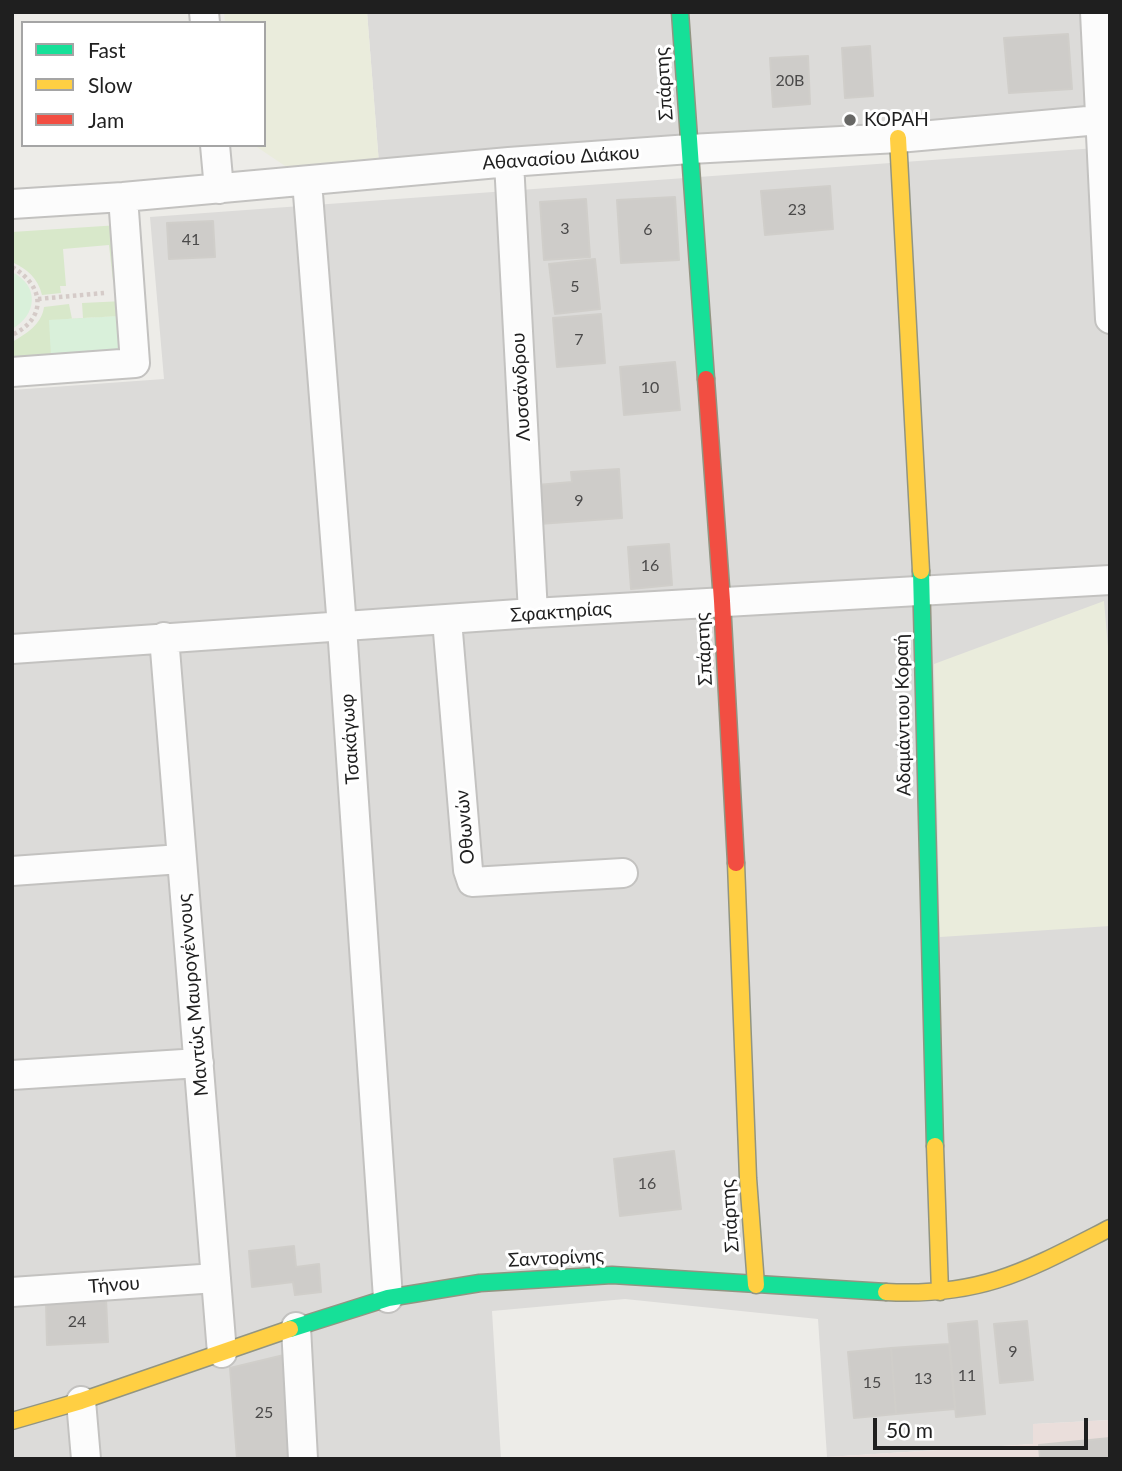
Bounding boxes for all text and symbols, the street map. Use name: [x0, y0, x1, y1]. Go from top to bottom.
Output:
legend: [21, 21, 266, 147]
text: Fast: [88, 37, 125, 62]
street label: Σπάρτης: [650, 47, 678, 121]
house number: 20Β: [776, 71, 804, 91]
text: Slow: [88, 72, 132, 97]
text: Jam: [88, 107, 124, 132]
place label: ΚΟΡΑΗ: [864, 109, 929, 131]
marker: ΚΟΡΑΗ: [842, 112, 858, 128]
street label: Αθανασίου Διάκου: [482, 141, 640, 175]
house number: 23: [788, 200, 806, 220]
house number: 3: [560, 219, 570, 239]
house number: 6: [643, 220, 653, 240]
house number: 41: [182, 230, 200, 250]
house number: 5: [570, 277, 580, 297]
house number: 7: [574, 330, 584, 350]
street label: Λυσσάνδρου: [507, 332, 535, 442]
house number: 10: [641, 378, 659, 398]
house number: 9: [574, 491, 584, 511]
house number: 16: [641, 556, 659, 576]
street label: Σφακτηρίας: [509, 597, 613, 627]
street label: Σπάρτης: [691, 612, 717, 686]
street label: Αδαμάντιου Κοραή: [890, 634, 916, 796]
street label: Τσακάγωφ: [335, 693, 365, 785]
street label: Οθωνών: [450, 789, 480, 865]
street label: Μαντώς Μαυρογέννους: [173, 893, 213, 1097]
house number: 16: [638, 1174, 656, 1194]
street label: Σπάρτης: [716, 1179, 744, 1253]
street label: Σαντορίνης: [507, 1244, 605, 1272]
street label: Τήνου: [87, 1272, 141, 1298]
house number: 24: [68, 1312, 86, 1332]
house number: 9: [1008, 1342, 1018, 1362]
house number: 11: [958, 1366, 976, 1386]
house number: 13: [914, 1369, 932, 1389]
house number: 15: [863, 1373, 881, 1393]
house number: 25: [255, 1403, 273, 1423]
scale bar: [877, 1404, 1092, 1448]
text: 50 m: [886, 1417, 933, 1442]

